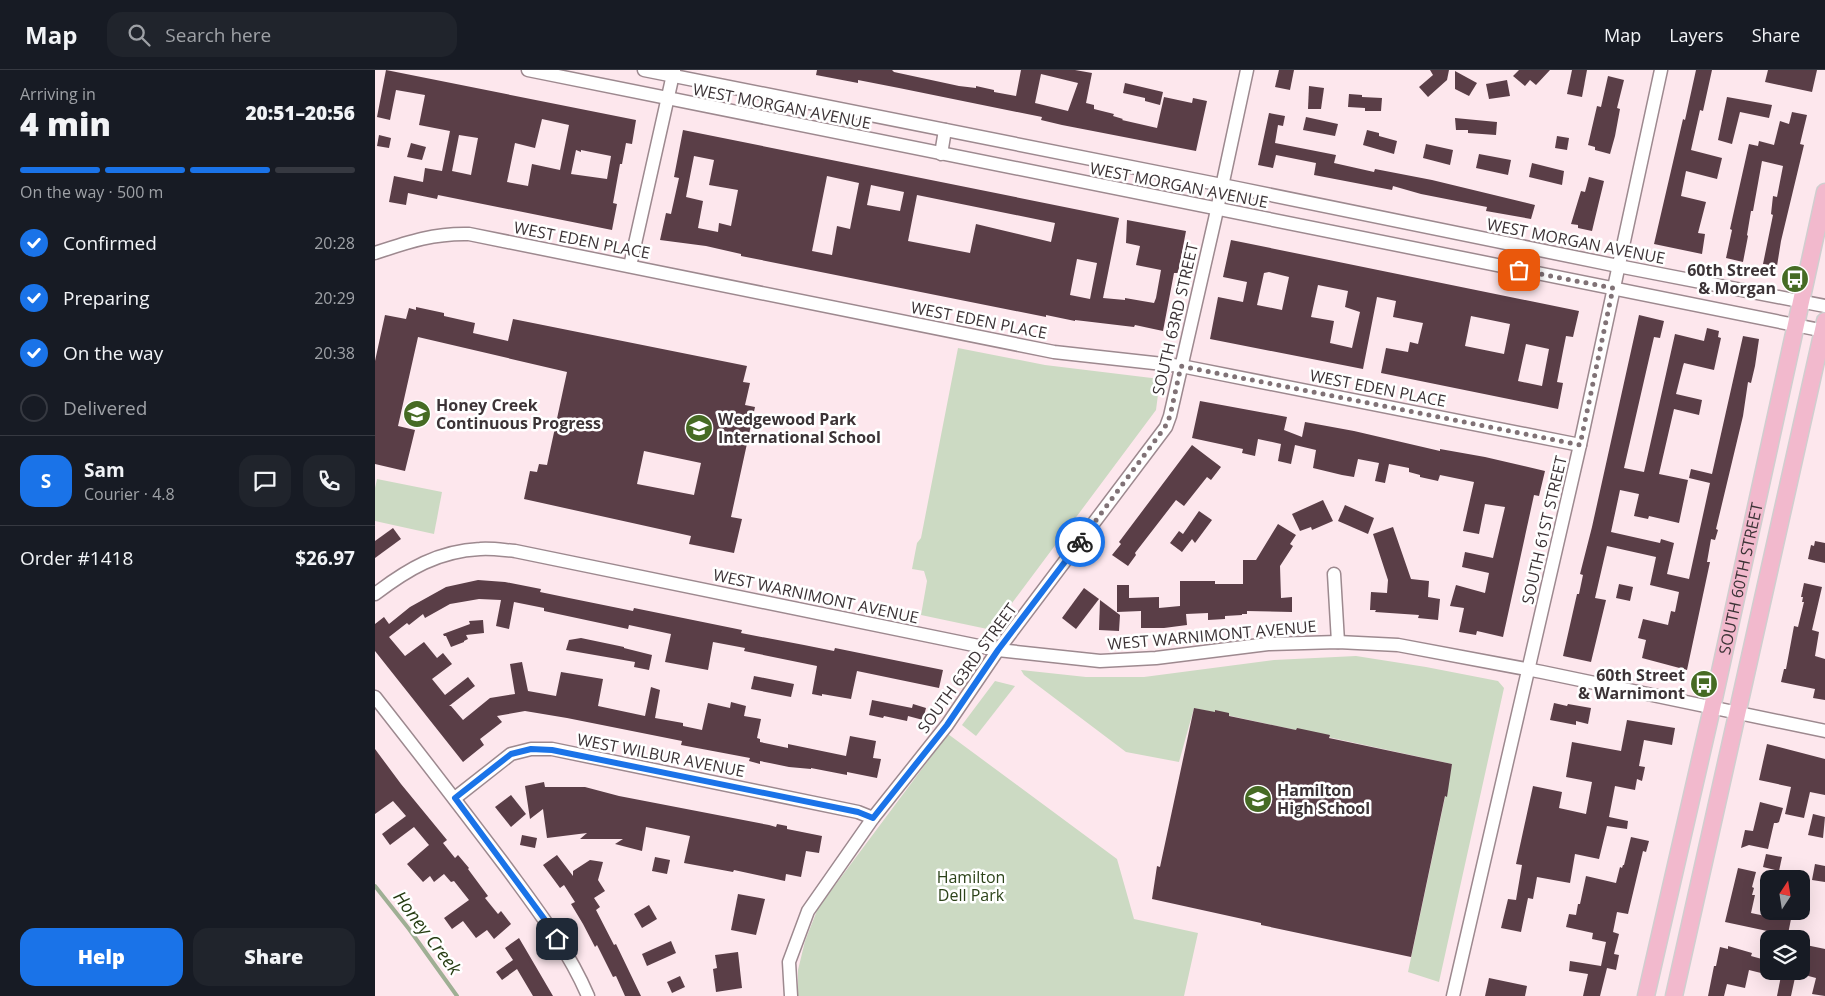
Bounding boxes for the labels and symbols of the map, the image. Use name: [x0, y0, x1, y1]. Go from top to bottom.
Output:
street label: WEST MORGAN AVENUE: [691, 78, 873, 134]
street label: WEST MORGAN AVENUE: [1088, 157, 1270, 213]
street label: WEST MORGAN AVENUE: [1485, 213, 1667, 269]
street label: WEST EDEN PLACE: [512, 216, 652, 264]
street label: SOUTH 63RD STREET: [1147, 241, 1203, 397]
pin: [1498, 249, 1540, 291]
place label: 60th Street & Morgan: [1687, 259, 1776, 299]
bus stop icon: 60th Street & Morgan: [1780, 264, 1810, 294]
street label: WEST EDEN PLACE: [909, 296, 1049, 344]
street label: WEST EDEN PLACE: [1308, 364, 1448, 412]
place label: Honey Creek Continuous Progress: [436, 394, 601, 434]
school or university icon: Honey Creek Continuous Progress: [402, 399, 432, 429]
place label: Wedgewood Park International School: [718, 408, 881, 448]
school or university icon: Wedgewood Park International School: [684, 413, 714, 443]
street label: SOUTH 61ST STREET: [1516, 453, 1572, 606]
street label: SOUTH 60TH STREET: [1713, 500, 1768, 657]
courier: [1055, 517, 1105, 567]
street label: WEST WARNIMONT AVENUE: [711, 563, 921, 629]
street label: SOUTH 63RD STREET: [912, 598, 1022, 737]
street label: WEST WARNIMONT AVENUE: [1107, 615, 1317, 655]
place label: 60th Street & Warnimont: [1578, 664, 1685, 704]
bus stop icon: 60th Street & Warnimont: [1689, 669, 1719, 699]
street label: WEST WILBUR AVENUE: [575, 728, 747, 782]
place label: Hamilton High School: [1277, 779, 1370, 819]
school or university icon: Hamilton High School: [1243, 784, 1273, 814]
park label: Hamilton Dell Park: [937, 866, 1005, 906]
north arrow: [1760, 870, 1810, 920]
water label: Honey Creek: [388, 886, 468, 980]
pin: [536, 918, 578, 960]

